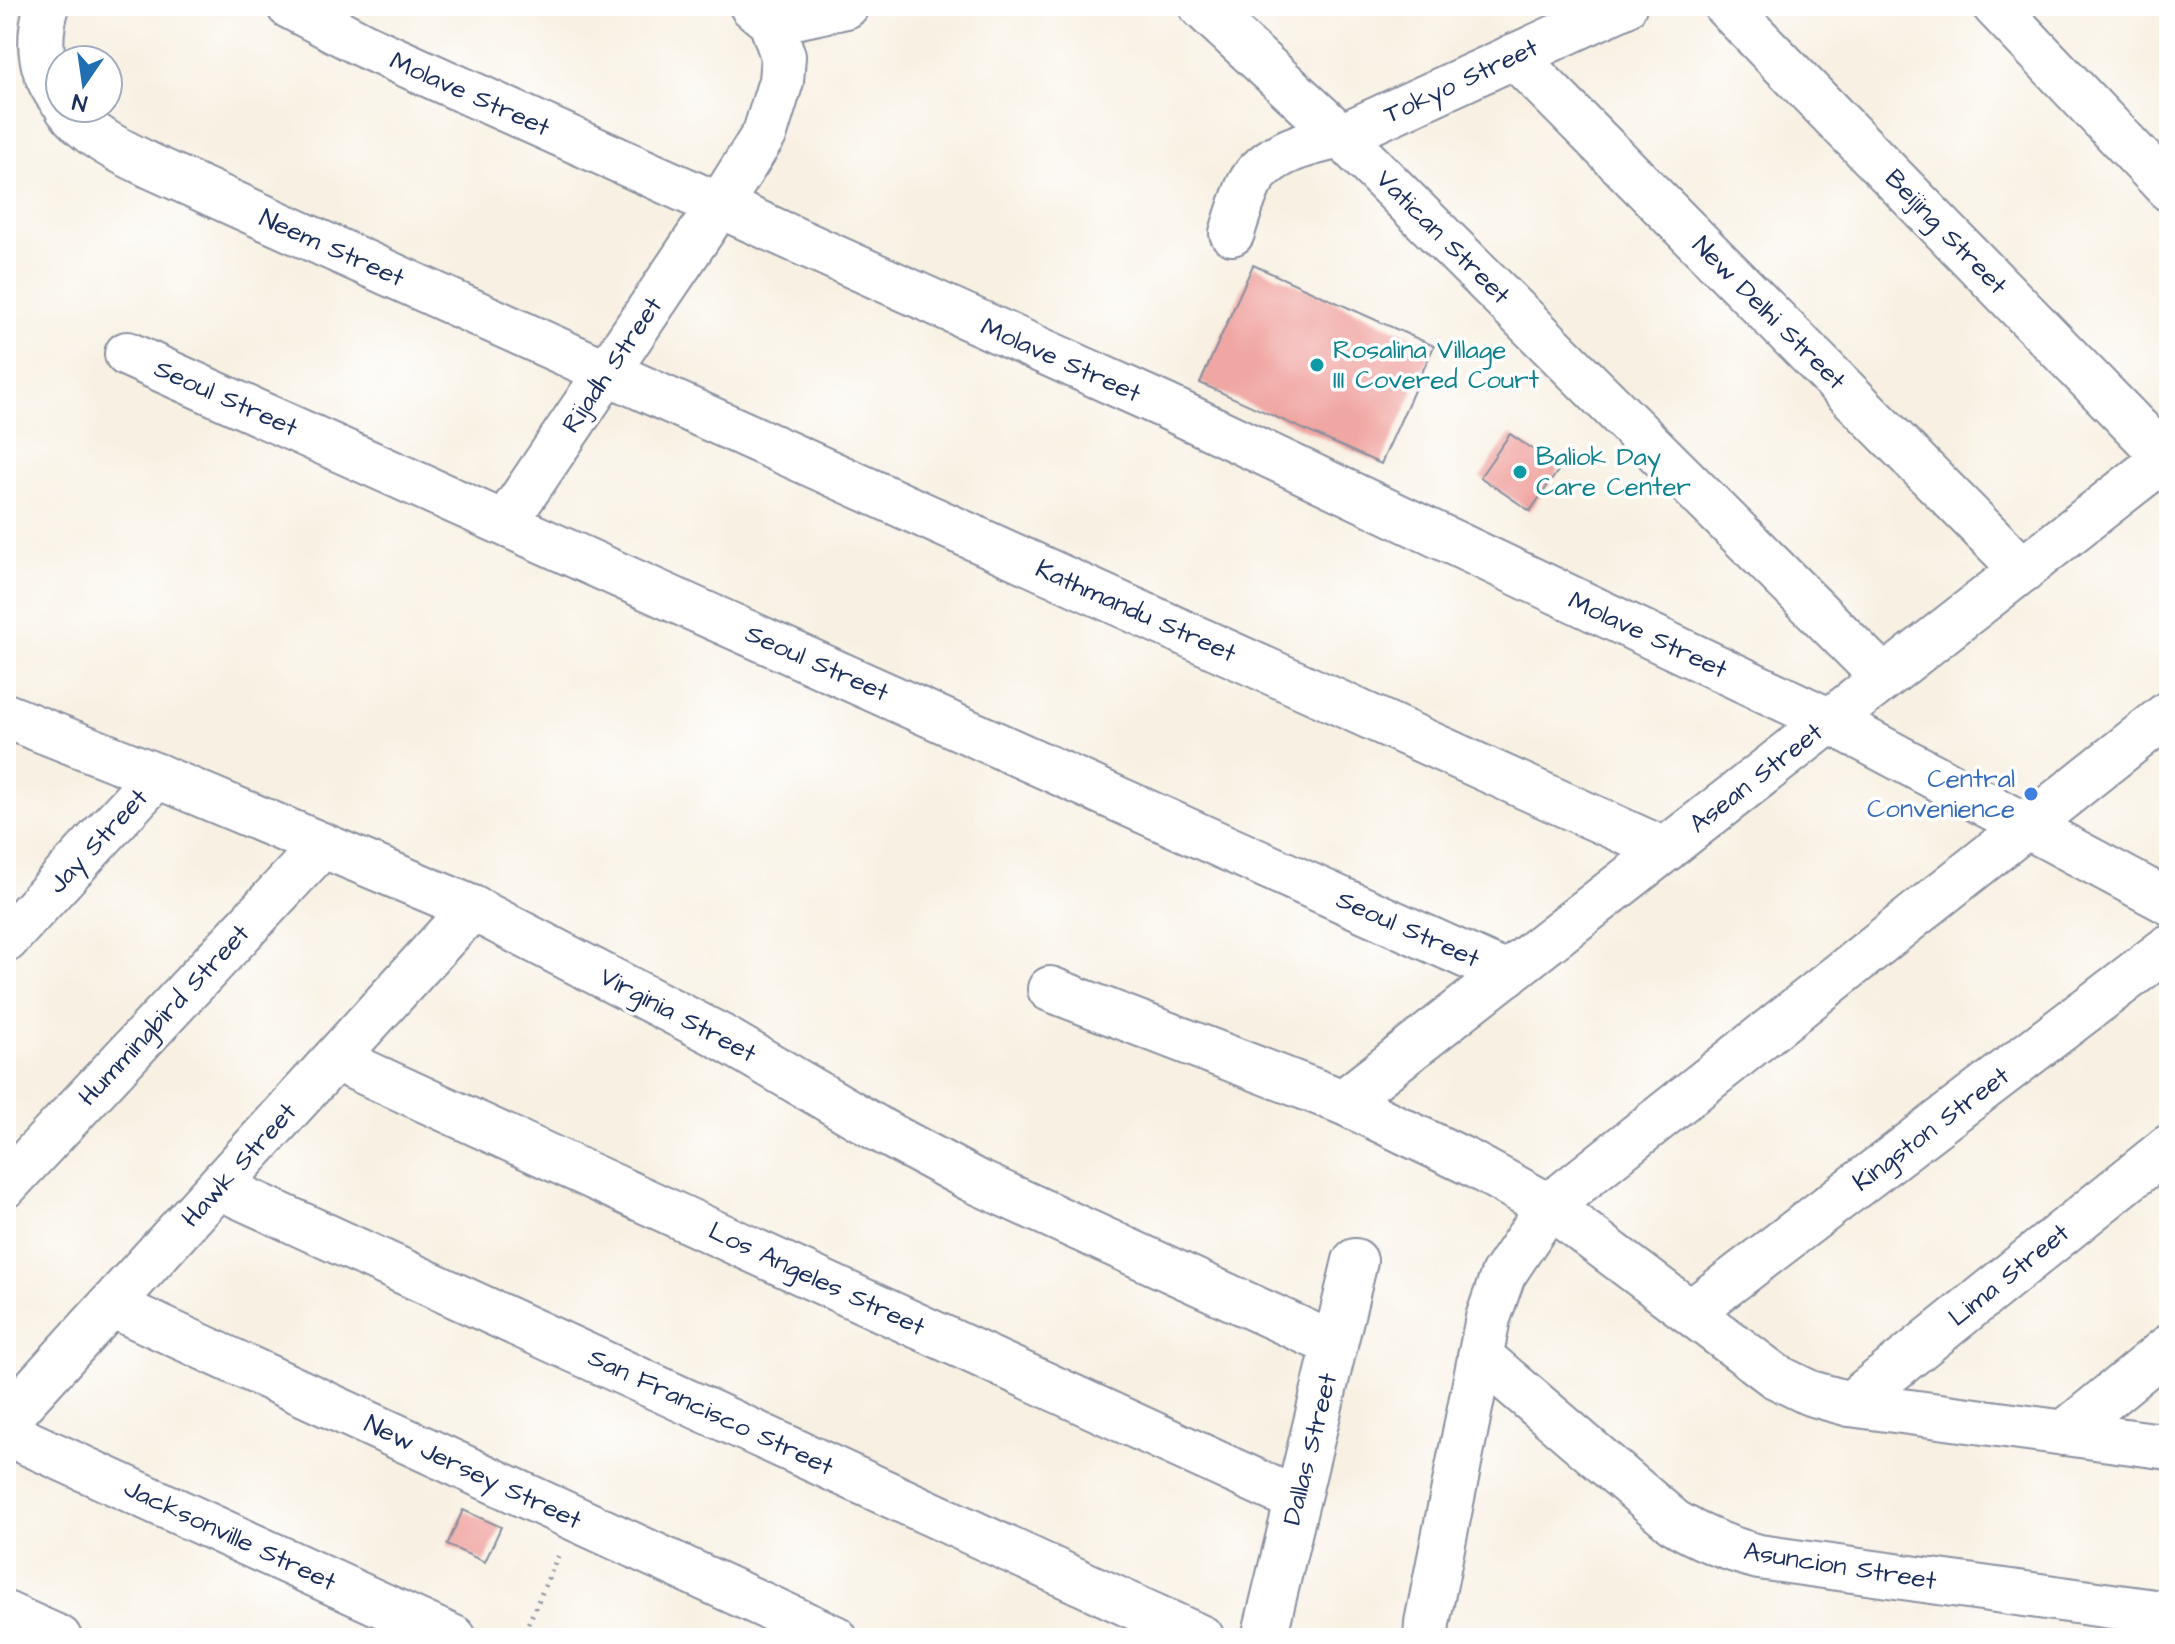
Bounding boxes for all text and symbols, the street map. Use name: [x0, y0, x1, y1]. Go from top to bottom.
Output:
street label: Tokyo Street: [1378, 29, 1545, 134]
street label: Molave Street: [384, 43, 556, 146]
north arrow: [44, 44, 124, 124]
text: N: [69, 85, 90, 119]
street label: Beijing Street: [1875, 161, 2016, 305]
street label: Vatican Street: [1368, 162, 1519, 313]
street label: Neem Street: [254, 200, 411, 296]
street label: New Delhi Street: [1684, 228, 1854, 398]
street label: Rijadh Street: [553, 289, 671, 440]
street label: Molave Street: [975, 309, 1147, 412]
place label: Rosalina Village III Covered Court: [1333, 332, 1540, 398]
street label: Seoul Street: [149, 350, 304, 446]
marker: Rosalina Village III Covered Court: [1308, 356, 1326, 374]
place label: Baliok Day Care Center: [1536, 439, 1691, 505]
marker: Baliok Day Care Center: [1511, 463, 1529, 481]
street label: Kathmandu Street: [1030, 551, 1242, 672]
street label: Molave Street: [1563, 582, 1734, 688]
street label: Seoul Street: [740, 615, 895, 711]
street label: Asean Street: [1682, 714, 1831, 842]
place label: Central Convenience: [1867, 761, 2015, 827]
street label: Jay Street: [40, 780, 158, 903]
marker: Central Convenience: [2022, 785, 2040, 803]
street label: Seoul Street: [1331, 881, 1486, 977]
street label: Hummingbird Street: [70, 916, 260, 1115]
street label: Virginia Street: [592, 959, 763, 1073]
street label: Kingston Street: [1845, 1058, 2018, 1202]
street label: Hawk Street: [173, 1094, 305, 1235]
street label: Los Angeles Street: [702, 1213, 932, 1347]
street label: Lima Street: [1941, 1215, 2077, 1335]
street label: San Francisco Street: [582, 1339, 840, 1485]
street label: Dallas Street: [1274, 1369, 1346, 1529]
street label: New Jersey Street: [358, 1406, 588, 1540]
street label: Jacksonville Street: [118, 1470, 342, 1600]
street label: Asuncion Street: [1741, 1533, 1939, 1599]

